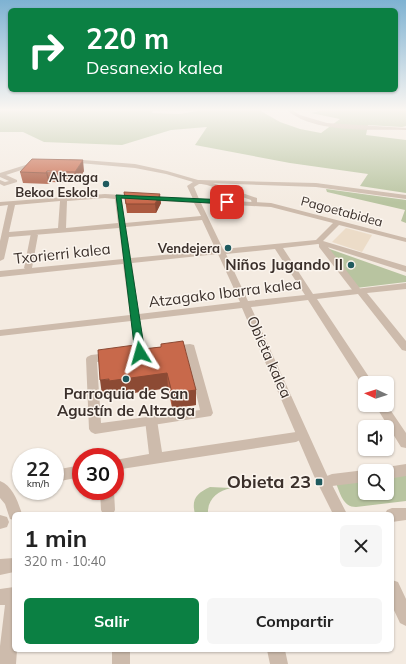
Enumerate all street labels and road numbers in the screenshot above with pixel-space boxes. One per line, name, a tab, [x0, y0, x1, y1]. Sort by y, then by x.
street label: Pagoetabidea	[299, 192, 385, 230]
street label: Txorierri kalea	[13, 239, 111, 268]
street label: Atzagako Ibarra kalea	[147, 274, 302, 311]
street label: Obieta kalea	[243, 313, 296, 401]

